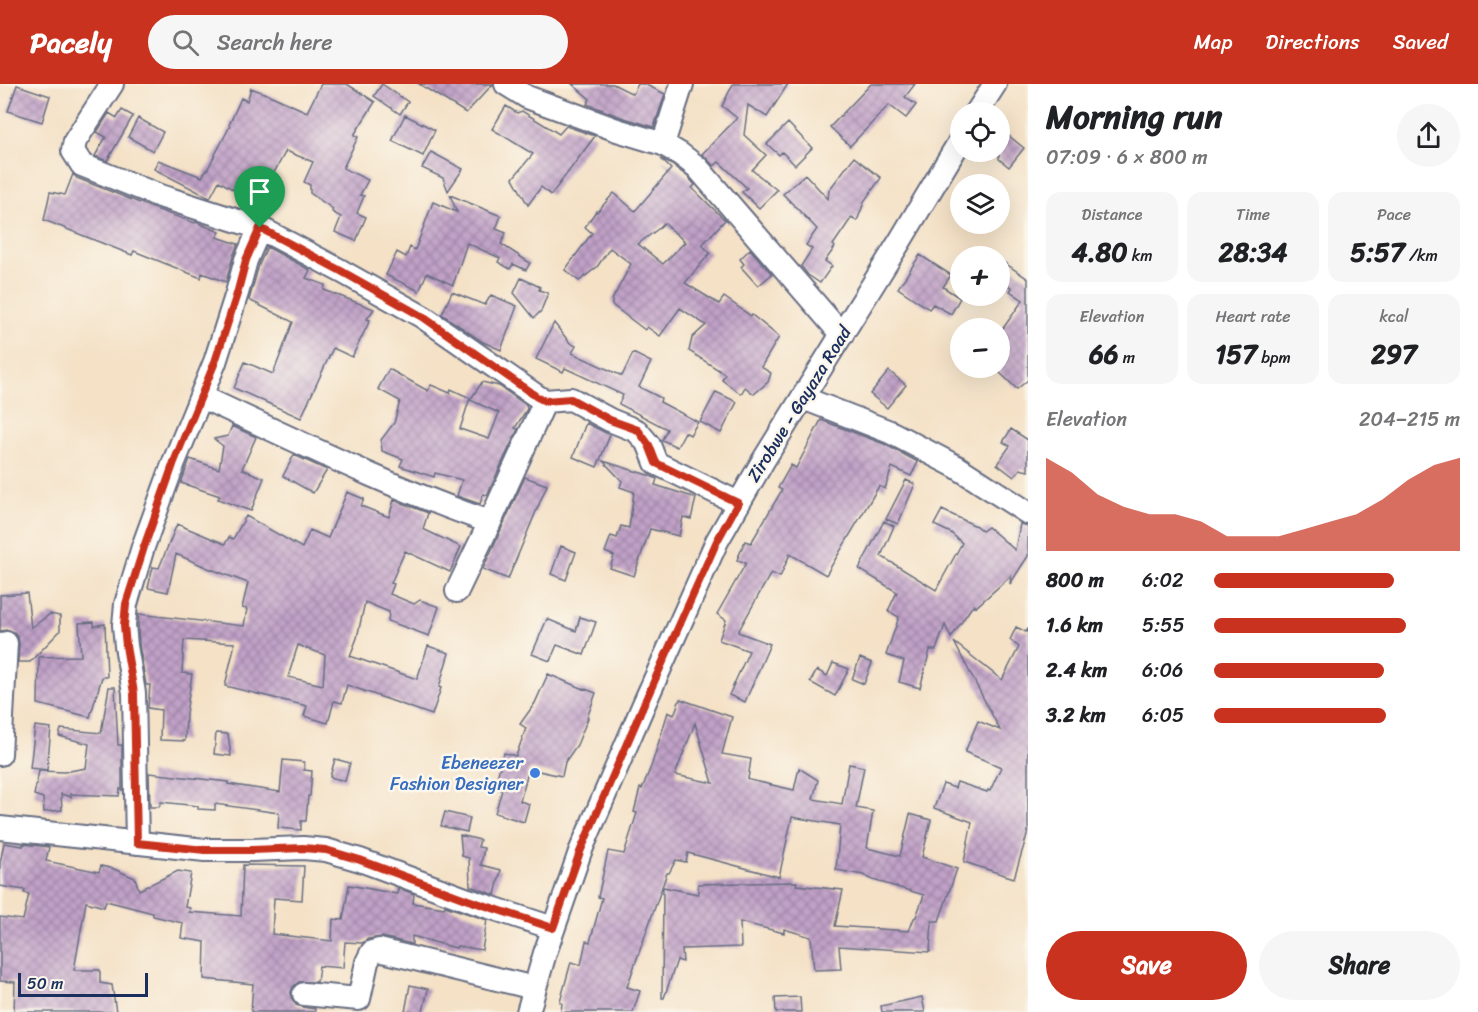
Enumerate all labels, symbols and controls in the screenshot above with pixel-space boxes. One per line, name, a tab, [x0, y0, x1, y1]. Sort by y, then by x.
search box	[148, 15, 568, 69]
text: Pacely	[30, 18, 112, 67]
text: Search here	[217, 23, 333, 62]
text: Map	[1194, 23, 1232, 61]
text: Directions	[1265, 23, 1360, 61]
text: Saved	[1393, 23, 1448, 61]
icon: search	[169, 26, 202, 59]
text: Morning run	[1046, 88, 1222, 146]
map controls	[950, 102, 1010, 378]
button: locate	[950, 102, 1010, 162]
button: share	[1397, 104, 1460, 167]
text: 07:09 · 6 × 800 m	[1046, 140, 1208, 175]
pin	[234, 166, 285, 228]
button: layers	[950, 174, 1010, 234]
icon: arrive	[243, 175, 276, 208]
text: Distance	[1082, 200, 1142, 229]
text: Time	[1236, 200, 1270, 229]
text: Pace	[1377, 200, 1411, 229]
text: 4.80	[1071, 229, 1128, 275]
text: 28:34	[1218, 229, 1288, 275]
text: 5:57	[1350, 229, 1405, 275]
text: km	[1128, 241, 1153, 270]
text: /km	[1405, 241, 1438, 270]
button: +	[950, 246, 1010, 306]
text: Elevation	[1080, 302, 1144, 331]
text: Heart rate	[1215, 302, 1291, 331]
text: kcal	[1379, 302, 1409, 331]
street label: Zirobwe - Gayaza Road	[738, 318, 861, 488]
button: −	[950, 318, 1010, 378]
text: 66	[1089, 331, 1119, 377]
text: 157	[1215, 331, 1257, 377]
text: 297	[1371, 331, 1417, 377]
text: m	[1119, 343, 1135, 372]
text: bpm	[1257, 343, 1291, 372]
text: Elevation	[1046, 402, 1127, 437]
text: 204–215 m	[1359, 402, 1460, 437]
text: 800 m	[1046, 563, 1104, 598]
text: 6:02	[1142, 563, 1184, 598]
text: 1.6 km	[1046, 608, 1103, 643]
text: 5:55	[1142, 608, 1185, 643]
text: 2.4 km	[1046, 653, 1107, 688]
text: 6:06	[1142, 653, 1183, 688]
text: 3.2 km	[1046, 698, 1106, 733]
text: 6:05	[1142, 698, 1184, 733]
place label: Ebeneezer Fashion Designer	[390, 747, 525, 800]
marker: Ebeneezer Fashion Designer	[528, 766, 542, 780]
button: Save	[1046, 931, 1247, 1000]
button: Share	[1259, 931, 1460, 1000]
text: 50 m	[27, 969, 63, 998]
scale bar	[18, 970, 148, 998]

